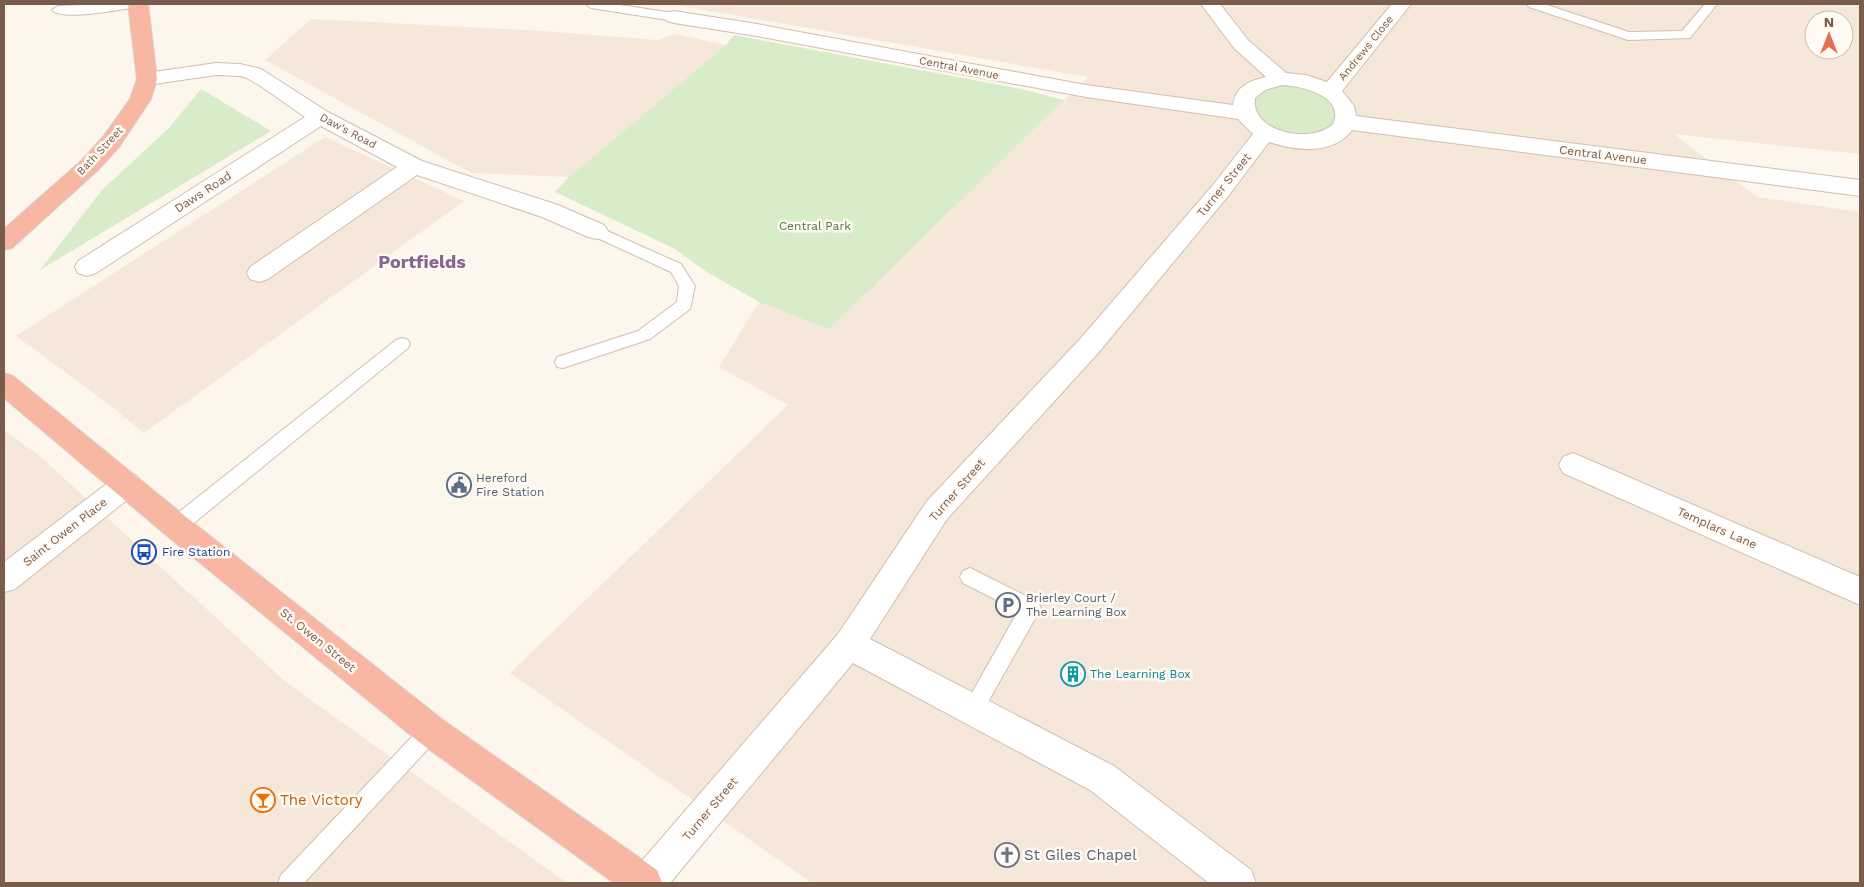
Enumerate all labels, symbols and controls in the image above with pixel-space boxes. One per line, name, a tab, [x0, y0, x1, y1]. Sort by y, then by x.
north arrow	[1804, 10, 1854, 60]
street label: Andrews Close	[1336, 13, 1396, 83]
text: N	[1824, 14, 1834, 30]
street label: Central Avenue	[918, 54, 1000, 82]
street label: Daw's Road	[318, 111, 378, 151]
street label: Bath Street	[74, 124, 126, 178]
street label: Central Avenue	[1558, 143, 1648, 167]
street label: Turner Street	[1194, 150, 1254, 220]
street label: Daws Road	[172, 168, 234, 216]
park label: Central Park	[779, 219, 851, 233]
district label: Portfields	[378, 251, 466, 272]
street label: Turner Street	[926, 456, 988, 524]
place label: Hereford Fire Station	[476, 471, 544, 499]
public building icon: Hereford Fire Station	[446, 472, 472, 498]
street label: Saint Owen Place	[20, 495, 110, 569]
street label: Templars Lane	[1675, 504, 1759, 552]
bus stop icon: Fire Station	[131, 539, 157, 565]
place label: Fire Station	[162, 545, 230, 559]
place label: Brierley Court / The Learning Box	[1026, 591, 1127, 619]
parking icon: Brierley Court / The Learning Box	[995, 592, 1021, 618]
street label: St. Owen Street	[277, 605, 359, 675]
building icon: The Learning Box	[1060, 661, 1086, 687]
place label: The Learning Box	[1090, 667, 1191, 681]
street label: Turner Street	[680, 775, 740, 843]
bar icon: The Victory	[250, 787, 276, 813]
place label: The Victory	[280, 791, 363, 809]
church icon: St Giles Chapel	[994, 842, 1020, 868]
place label: St Giles Chapel	[1024, 846, 1137, 864]

